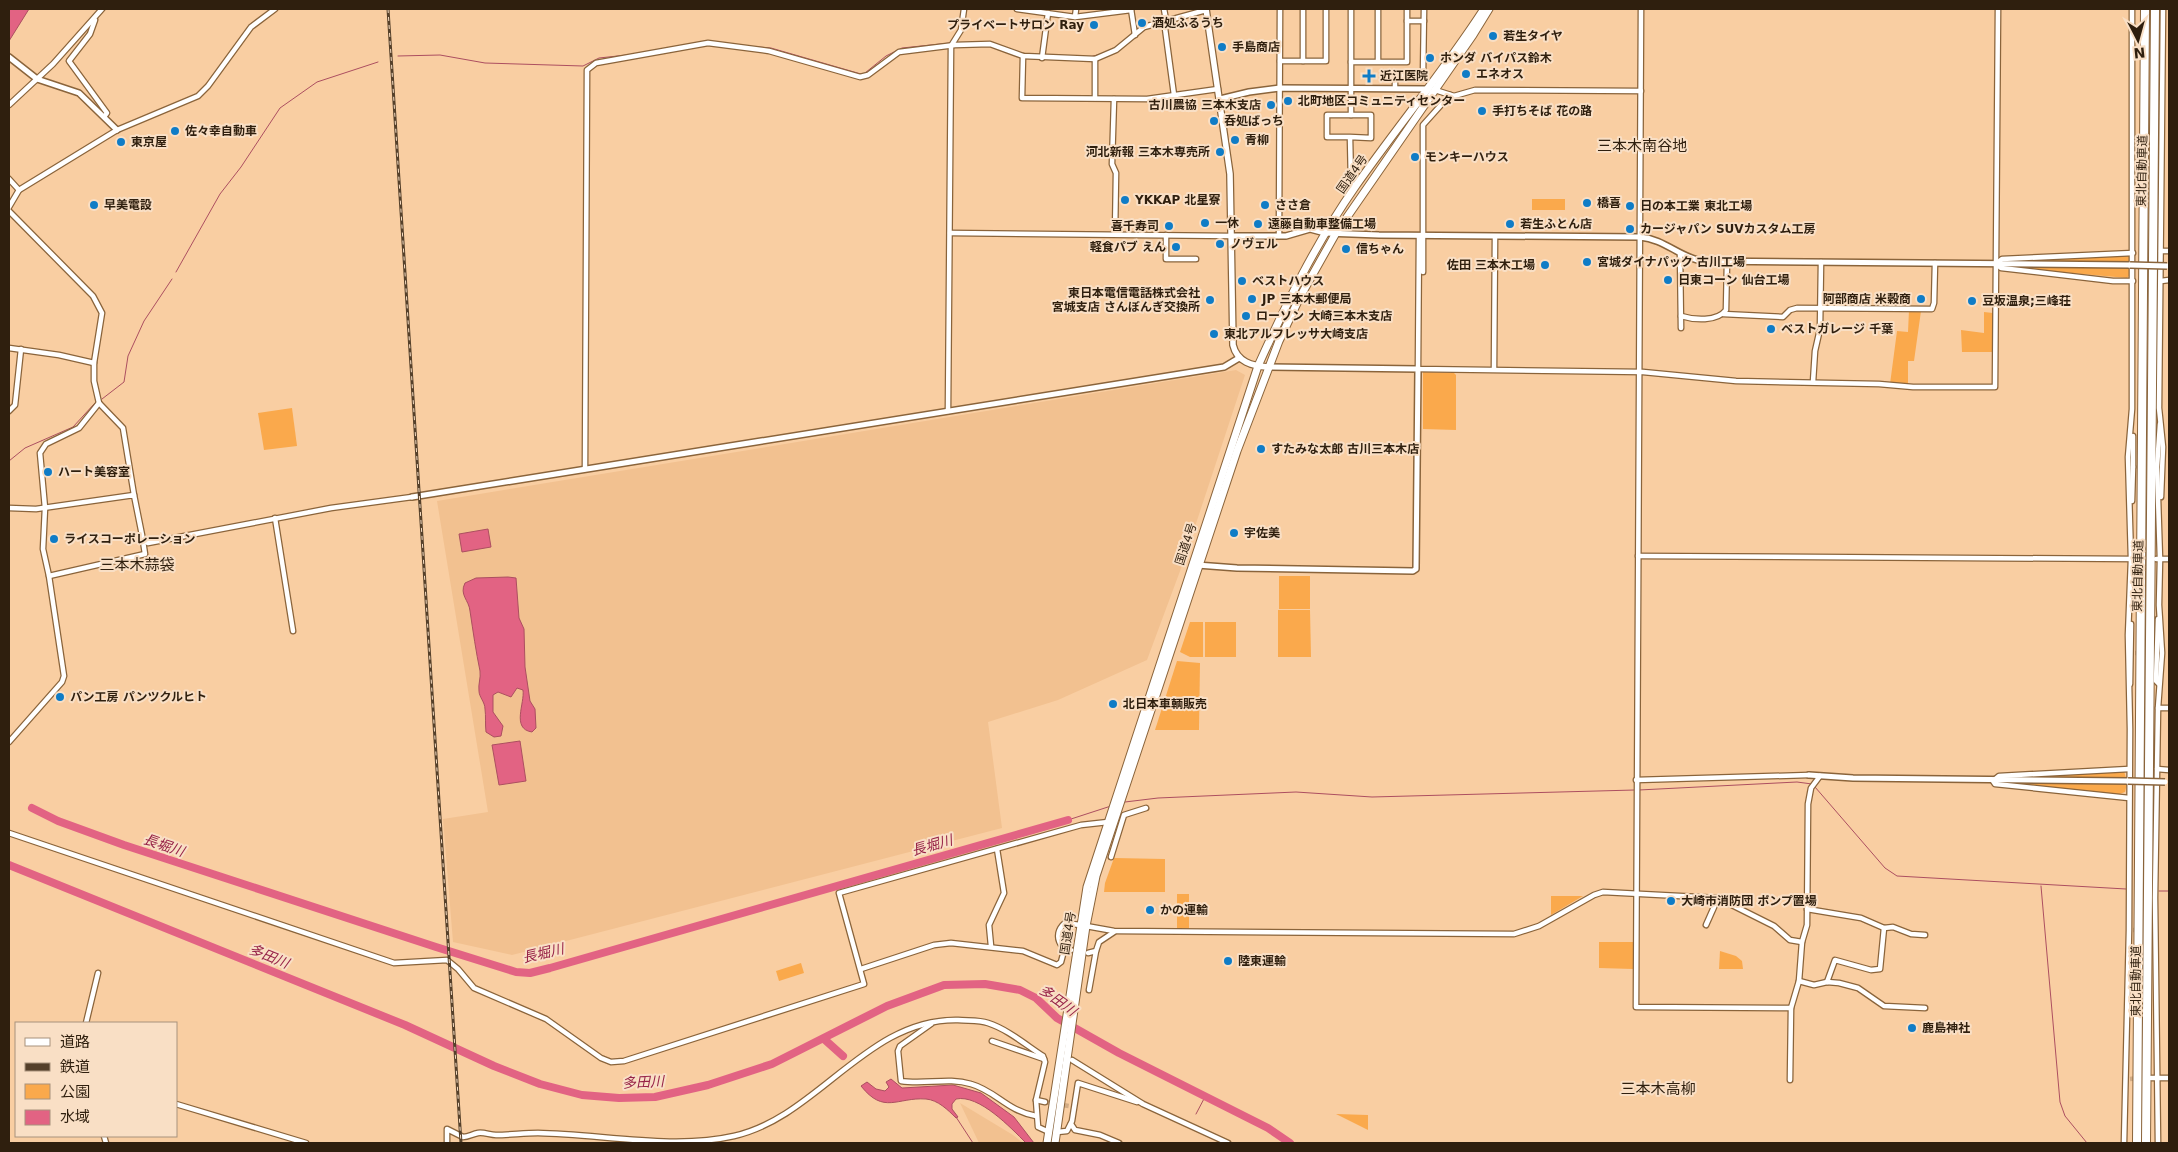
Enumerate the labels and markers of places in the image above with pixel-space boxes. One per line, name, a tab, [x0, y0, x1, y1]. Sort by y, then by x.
place label: 酒処ふるうち	[1152, 16, 1224, 30]
marker: 酒処ふるうち	[1136, 17, 1148, 29]
place label: プライベートサロン Ray	[947, 18, 1084, 32]
marker: プライベートサロン Ray	[1088, 19, 1100, 31]
place label: 若生タイヤ	[1503, 29, 1563, 43]
marker: 若生タイヤ	[1487, 30, 1499, 42]
place label: 手島商店	[1232, 40, 1280, 54]
marker: 手島商店	[1216, 41, 1228, 53]
place label: ホンダ バイパス鈴木	[1440, 51, 1552, 65]
marker: ホンダ バイパス鈴木	[1424, 52, 1436, 64]
place label: エネオス	[1476, 67, 1524, 81]
marker: エネオス	[1460, 68, 1472, 80]
marker: 近江医院	[1362, 69, 1376, 83]
place label: 近江医院	[1380, 69, 1428, 83]
place label: 北町地区コミュニティセンター	[1298, 94, 1465, 108]
marker: 北町地区コミュニティセンター	[1282, 95, 1294, 107]
place label: 古川農協 三本木支店	[1149, 98, 1261, 112]
marker: 古川農協 三本木支店	[1265, 99, 1277, 111]
place label: 手打ちそば 花の路	[1492, 104, 1592, 118]
marker: 手打ちそば 花の路	[1476, 105, 1488, 117]
place label: 呑処ばっち	[1224, 114, 1284, 128]
marker: 呑処ばっち	[1208, 115, 1220, 127]
place label: 佐々幸自動車	[185, 124, 257, 138]
marker: 佐々幸自動車	[169, 125, 181, 137]
place label: 青柳	[1245, 133, 1269, 147]
marker: 青柳	[1229, 134, 1241, 146]
place label: 東京屋	[131, 135, 167, 149]
marker: 東京屋	[115, 136, 127, 148]
place label: 河北新報 三本木専売所	[1086, 145, 1210, 159]
marker: 河北新報 三本木専売所	[1214, 146, 1226, 158]
place label: モンキーハウス	[1425, 150, 1509, 164]
marker: モンキーハウス	[1409, 151, 1421, 163]
place label: YKKAP 北星寮	[1134, 193, 1221, 207]
marker: YKKAP 北星寮	[1119, 194, 1131, 206]
place label: 橋喜	[1597, 196, 1621, 210]
marker: 橋喜	[1581, 197, 1593, 209]
place label: 早美電設	[104, 198, 152, 212]
place label: ささ倉	[1275, 198, 1311, 212]
marker: 早美電設	[88, 199, 100, 211]
marker: ささ倉	[1259, 199, 1271, 211]
place label: 日の本工業 東北工場	[1640, 199, 1752, 213]
marker: 日の本工業 東北工場	[1624, 200, 1636, 212]
place label: 一休	[1215, 216, 1239, 230]
marker: 一休	[1199, 217, 1211, 229]
place label: 遠藤自動車整備工場	[1268, 217, 1376, 231]
place label: 若生ふとん店	[1520, 217, 1592, 231]
marker: 遠藤自動車整備工場	[1252, 218, 1264, 230]
marker: 若生ふとん店	[1504, 218, 1516, 230]
place label: 喜千寿司	[1111, 219, 1159, 233]
marker: 喜千寿司	[1163, 220, 1175, 232]
place label: カージャパン SUVカスタム工房	[1640, 222, 1816, 236]
marker: カージャパン SUVカスタム工房	[1624, 223, 1636, 235]
place label: ノヴェル	[1230, 237, 1278, 251]
marker: ノヴェル	[1214, 238, 1226, 250]
place label: 軽食パブ えん	[1090, 240, 1166, 254]
marker: 軽食パブ えん	[1170, 241, 1182, 253]
place label: 信ちゃん	[1356, 242, 1404, 256]
marker: 信ちゃん	[1340, 243, 1352, 255]
place label: 宮城ダイナパック 古川工場	[1597, 255, 1745, 269]
marker: 宮城ダイナパック 古川工場	[1581, 256, 1593, 268]
place label: 佐田 三本木工場	[1447, 258, 1535, 272]
marker: 佐田 三本木工場	[1539, 259, 1551, 271]
place label: 日東コーン 仙台工場	[1678, 273, 1790, 287]
place label: ベストハウス	[1252, 274, 1324, 288]
marker: 日東コーン 仙台工場	[1662, 274, 1674, 286]
marker: ベストハウス	[1236, 275, 1248, 287]
place label: 東日本電信電話株式会社 宮城支店 さんぼんぎ交換所	[1052, 286, 1200, 314]
place label: JP 三本木郵便局	[1261, 292, 1351, 306]
place label: 阿部商店 米穀商	[1823, 292, 1911, 306]
marker: JP 三本木郵便局	[1246, 293, 1258, 305]
marker: 阿部商店 米穀商	[1915, 293, 1927, 305]
marker: 東日本電信電話株式会社 宮城支店 さんぼんぎ交換所	[1204, 294, 1216, 306]
place label: 豆坂温泉;三峰荘	[1982, 294, 2071, 308]
marker: 豆坂温泉;三峰荘	[1966, 295, 1978, 307]
place label: ローソン 大崎三本木支店	[1256, 309, 1392, 323]
marker: ローソン 大崎三本木支店	[1240, 310, 1252, 322]
place label: ベストガレージ 千葉	[1781, 322, 1893, 336]
marker: ベストガレージ 千葉	[1765, 323, 1777, 335]
place label: 東北アルフレッサ大崎支店	[1224, 327, 1368, 341]
marker: 東北アルフレッサ大崎支店	[1208, 328, 1220, 340]
place label: すたみな太郎 古川三本木店	[1271, 442, 1419, 456]
marker: すたみな太郎 古川三本木店	[1255, 443, 1267, 455]
place label: ハート美容室	[58, 465, 130, 479]
marker: ハート美容室	[42, 466, 54, 478]
place label: 宇佐美	[1244, 526, 1280, 540]
marker: 宇佐美	[1228, 527, 1240, 539]
place label: ライスコーポレーション	[64, 532, 195, 546]
marker: ライスコーポレーション	[48, 533, 60, 545]
place label: パン工房 パンツクルヒト	[70, 690, 207, 704]
marker: パン工房 パンツクルヒト	[54, 691, 66, 703]
place label: 北日本車輌販売	[1123, 697, 1207, 711]
marker: 北日本車輌販売	[1107, 698, 1119, 710]
place label: 大崎市消防団 ポンプ置場	[1681, 894, 1817, 908]
marker: 大崎市消防団 ポンプ置場	[1665, 895, 1677, 907]
place label: かの運輸	[1160, 903, 1208, 917]
marker: かの運輸	[1144, 904, 1156, 916]
place label: 陸東運輸	[1238, 954, 1286, 968]
marker: 陸東運輸	[1222, 955, 1234, 967]
place label: 鹿島神社	[1922, 1021, 1970, 1035]
marker: 鹿島神社	[1906, 1022, 1918, 1034]

